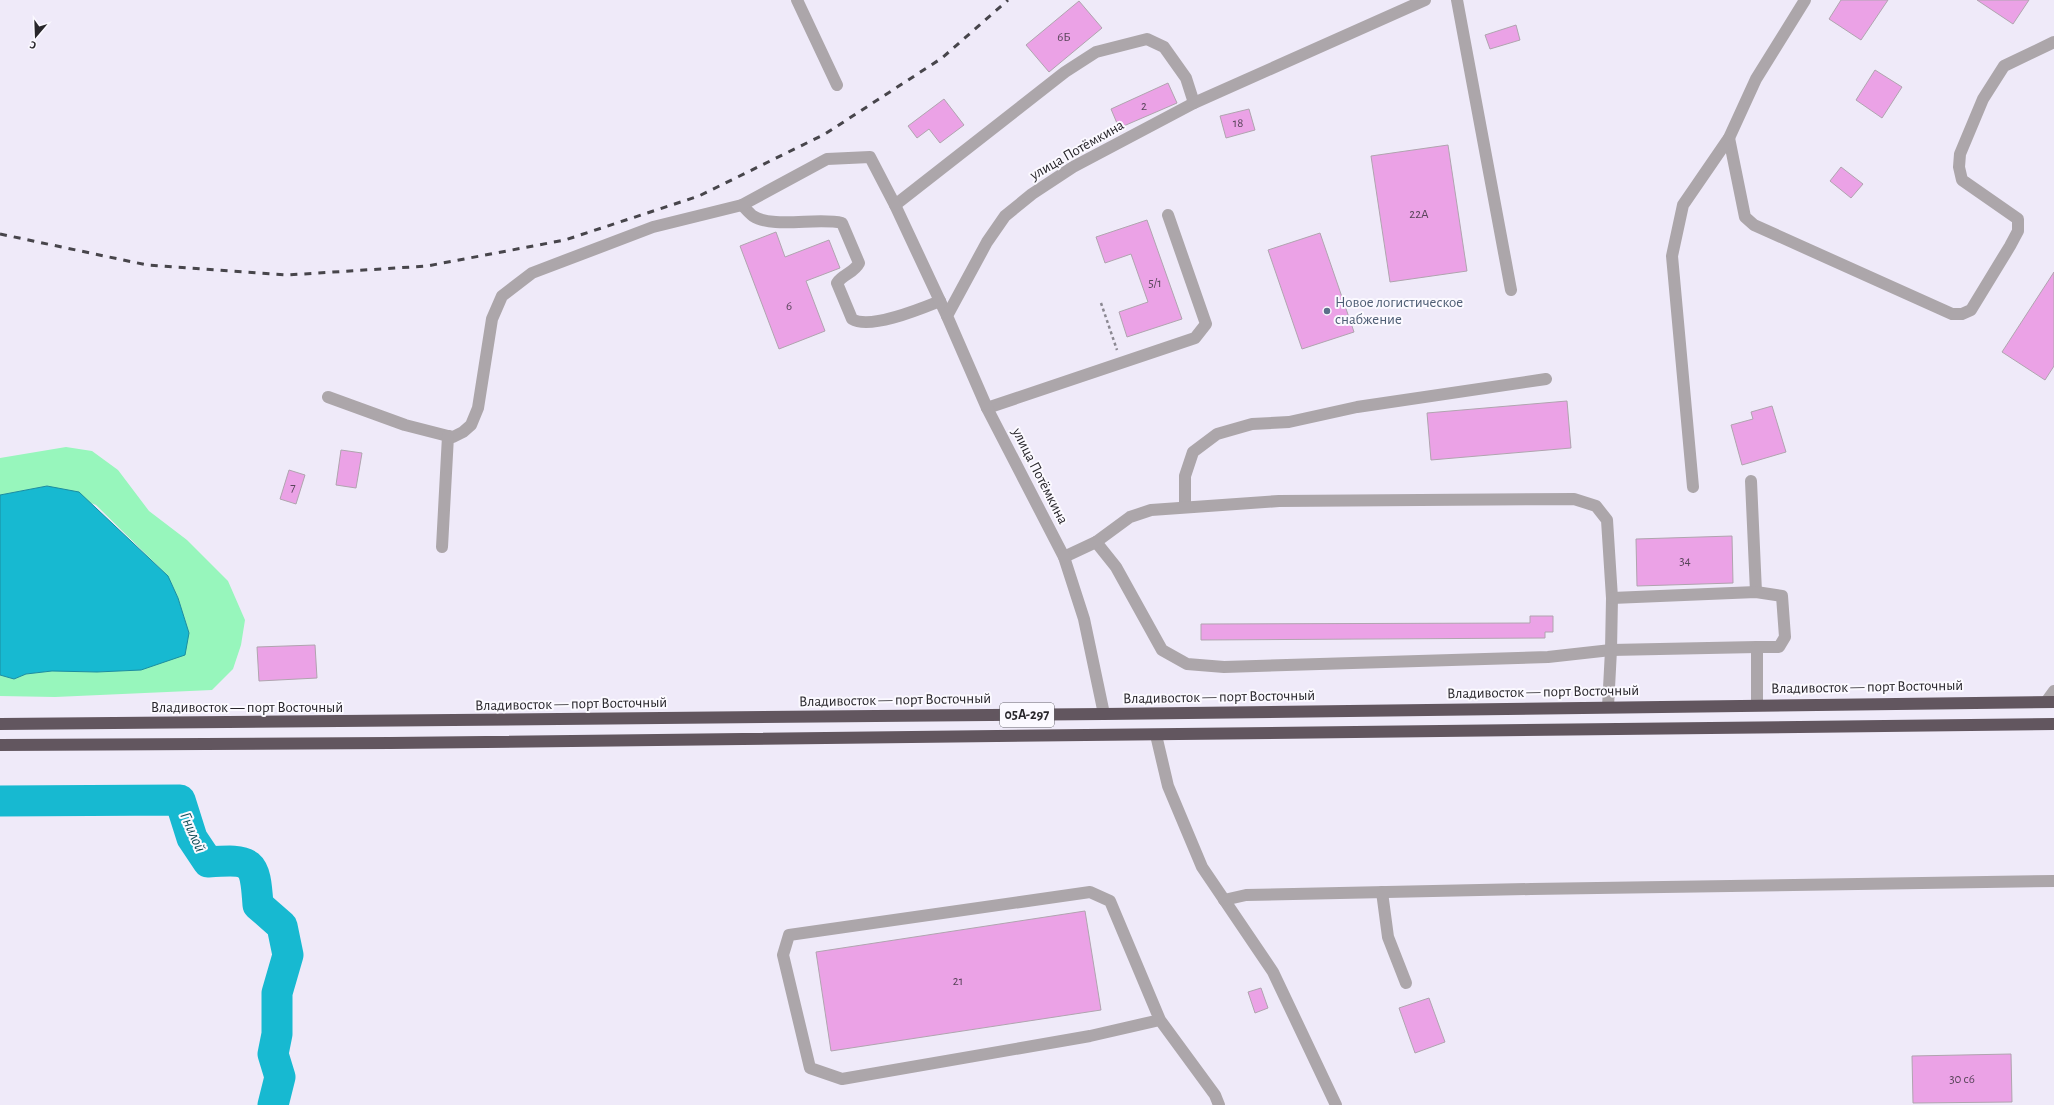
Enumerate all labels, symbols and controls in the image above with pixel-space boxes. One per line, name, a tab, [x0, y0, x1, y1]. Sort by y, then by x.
north arrow	[16, 16, 56, 56]
house number: 6Б	[1057, 31, 1071, 44]
text: С	[28, 39, 38, 51]
house number: 2	[1141, 100, 1147, 113]
street label: улица Потёмкина	[1027, 117, 1127, 183]
house number: 18	[1233, 117, 1243, 130]
house number: 22А	[1409, 208, 1429, 221]
house number: 5/1	[1148, 277, 1162, 290]
place label: Новое логистическое снабжение	[1335, 295, 1463, 327]
house number: 6	[786, 300, 792, 313]
marker: Новое логистическое снабжение	[1322, 306, 1332, 316]
street label: улица Потёмкина	[1009, 425, 1071, 527]
house number: 7	[290, 481, 296, 494]
house number: 34	[1679, 555, 1691, 568]
street label: Владивосток — порт Восточный	[1771, 678, 1963, 696]
street label: Владивосток — порт Восточный	[1447, 683, 1639, 701]
street label: Владивосток — порт Восточный	[1123, 688, 1315, 706]
street label: Владивосток — порт Восточный	[799, 691, 991, 709]
street label: Владивосток — порт Восточный	[475, 695, 667, 713]
street label: Владивосток — порт Восточный	[151, 700, 343, 715]
road number: 05А-297	[1000, 703, 1054, 727]
water label: Гнилой	[177, 810, 209, 854]
house number: 21	[953, 975, 963, 988]
house number: 30 с6	[1949, 1073, 1975, 1086]

